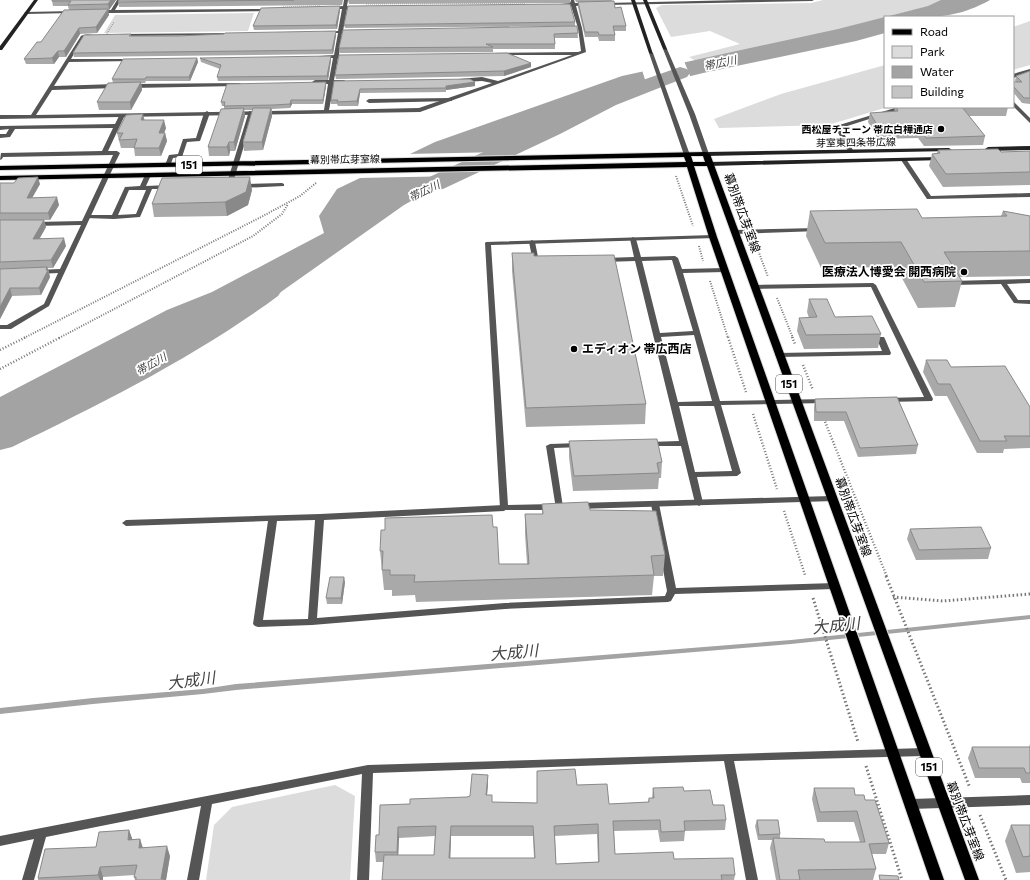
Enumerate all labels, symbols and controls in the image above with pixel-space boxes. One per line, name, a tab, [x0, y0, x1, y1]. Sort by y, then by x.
legend	[884, 16, 1014, 108]
text: Road	[920, 24, 948, 38]
text: Park	[920, 44, 946, 58]
water label: 帯広川	[702, 53, 738, 72]
text: Water	[920, 64, 954, 78]
text: Building	[920, 84, 964, 98]
place label: 西松屋チェーン 帯広白樺通店	[802, 123, 933, 135]
marker: 西松屋チェーン 帯広白樺通店	[936, 124, 946, 134]
street label: 芽室東四条帯広線	[816, 135, 896, 149]
street label: 幕別帯広芽室線	[310, 152, 380, 166]
road number: 151	[176, 156, 202, 174]
street label: 幕別帯広芽室線	[722, 171, 764, 255]
water label: 帯広川	[406, 177, 442, 204]
place label: 医療法人博愛会 開西病院	[822, 264, 956, 278]
marker: 医療法人博愛会 開西病院	[959, 267, 969, 277]
place label: エディオン 帯広西店	[582, 341, 691, 355]
marker: エディオン 帯広西店	[569, 344, 579, 354]
water label: 帯広川	[133, 349, 169, 377]
road number: 151	[776, 375, 802, 393]
street label: 幕別帯広芽室線	[833, 475, 875, 559]
water label: 大成川	[811, 612, 863, 636]
water label: 大成川	[489, 640, 541, 663]
water label: 大成川	[166, 667, 218, 692]
road number: 151	[916, 758, 942, 776]
street label: 幕別帯広芽室線	[944, 779, 988, 862]

